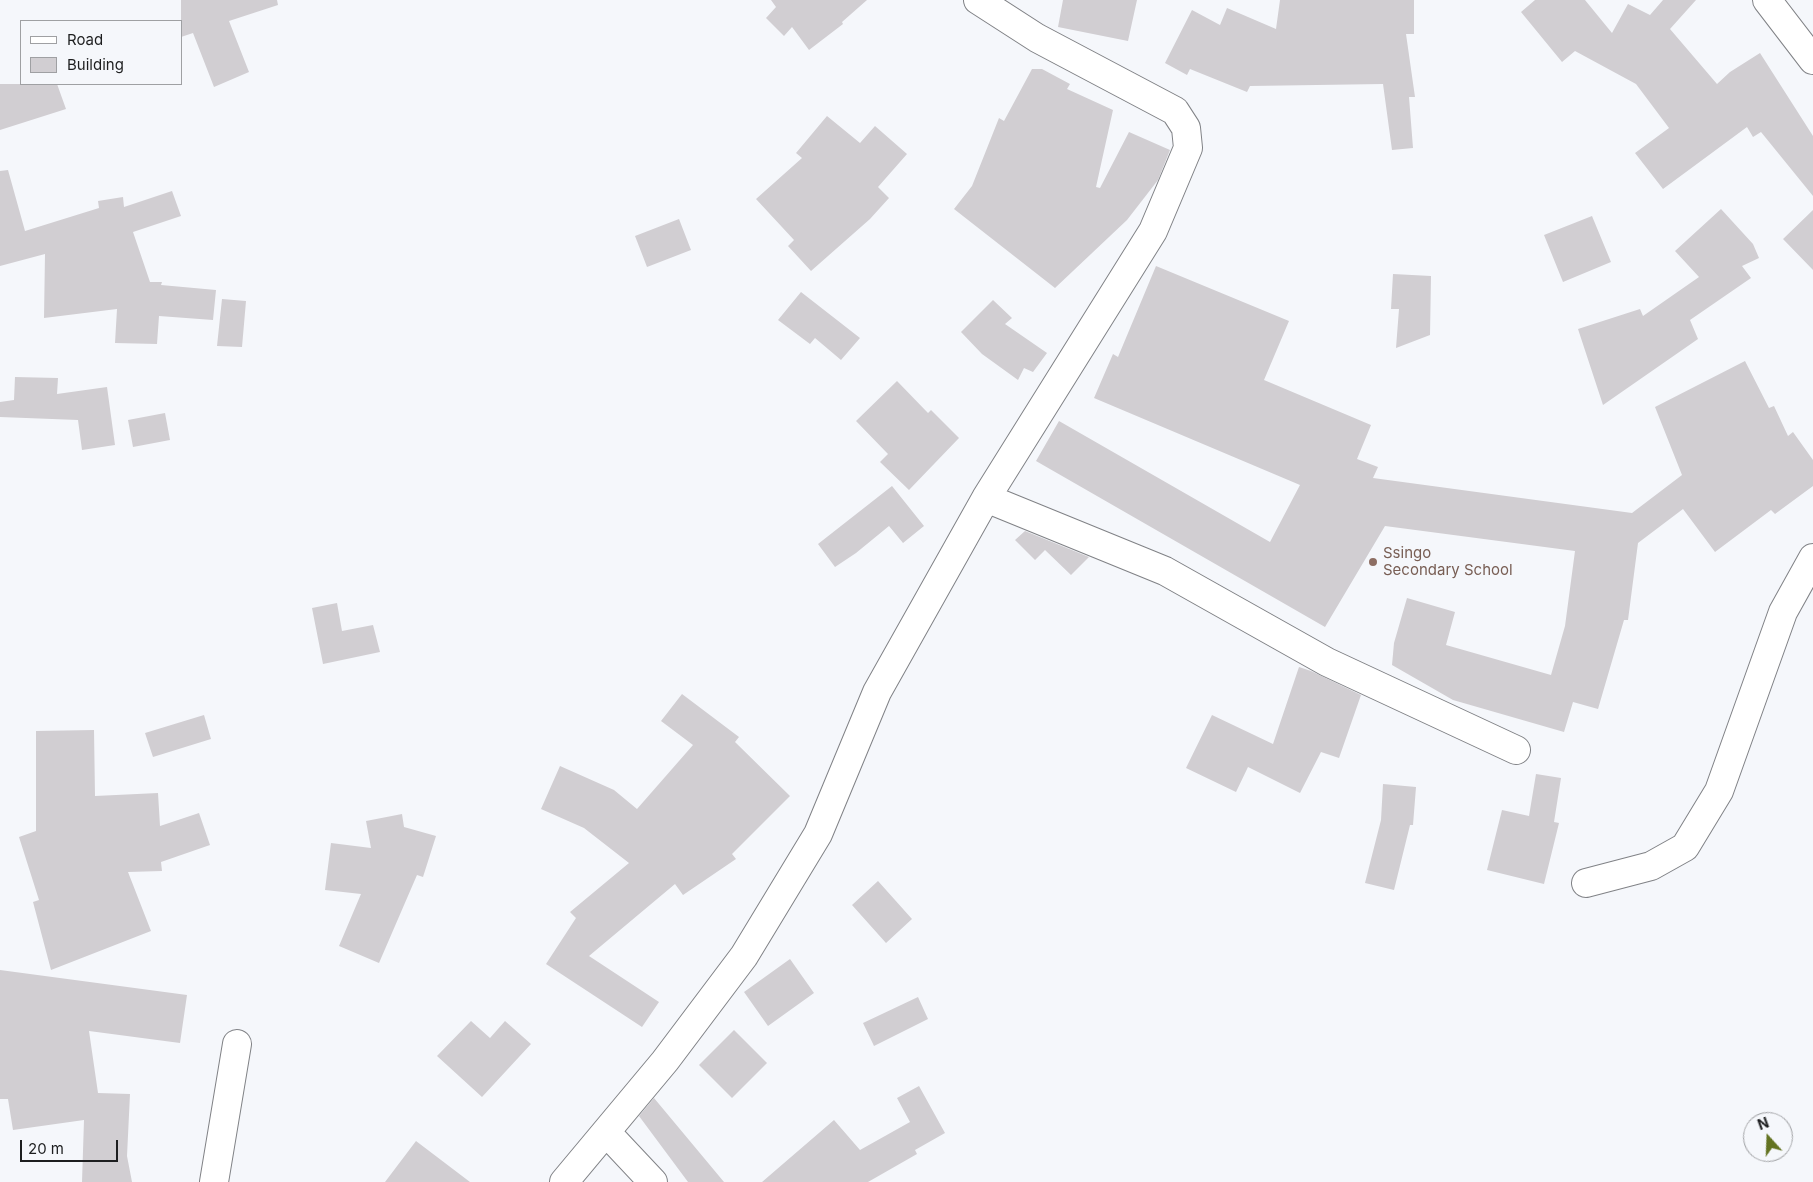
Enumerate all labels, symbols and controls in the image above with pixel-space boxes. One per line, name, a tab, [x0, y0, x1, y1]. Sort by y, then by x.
legend	[20, 20, 182, 85]
text: Road	[67, 30, 103, 49]
text: Building	[67, 55, 124, 74]
place label: Ssingo Secondary School	[1383, 544, 1513, 579]
marker: Ssingo Secondary School	[1367, 556, 1379, 568]
north arrow	[1743, 1112, 1793, 1162]
text: N	[1755, 1114, 1771, 1133]
scale bar	[22, 1130, 120, 1162]
text: 20 m	[28, 1139, 64, 1158]

